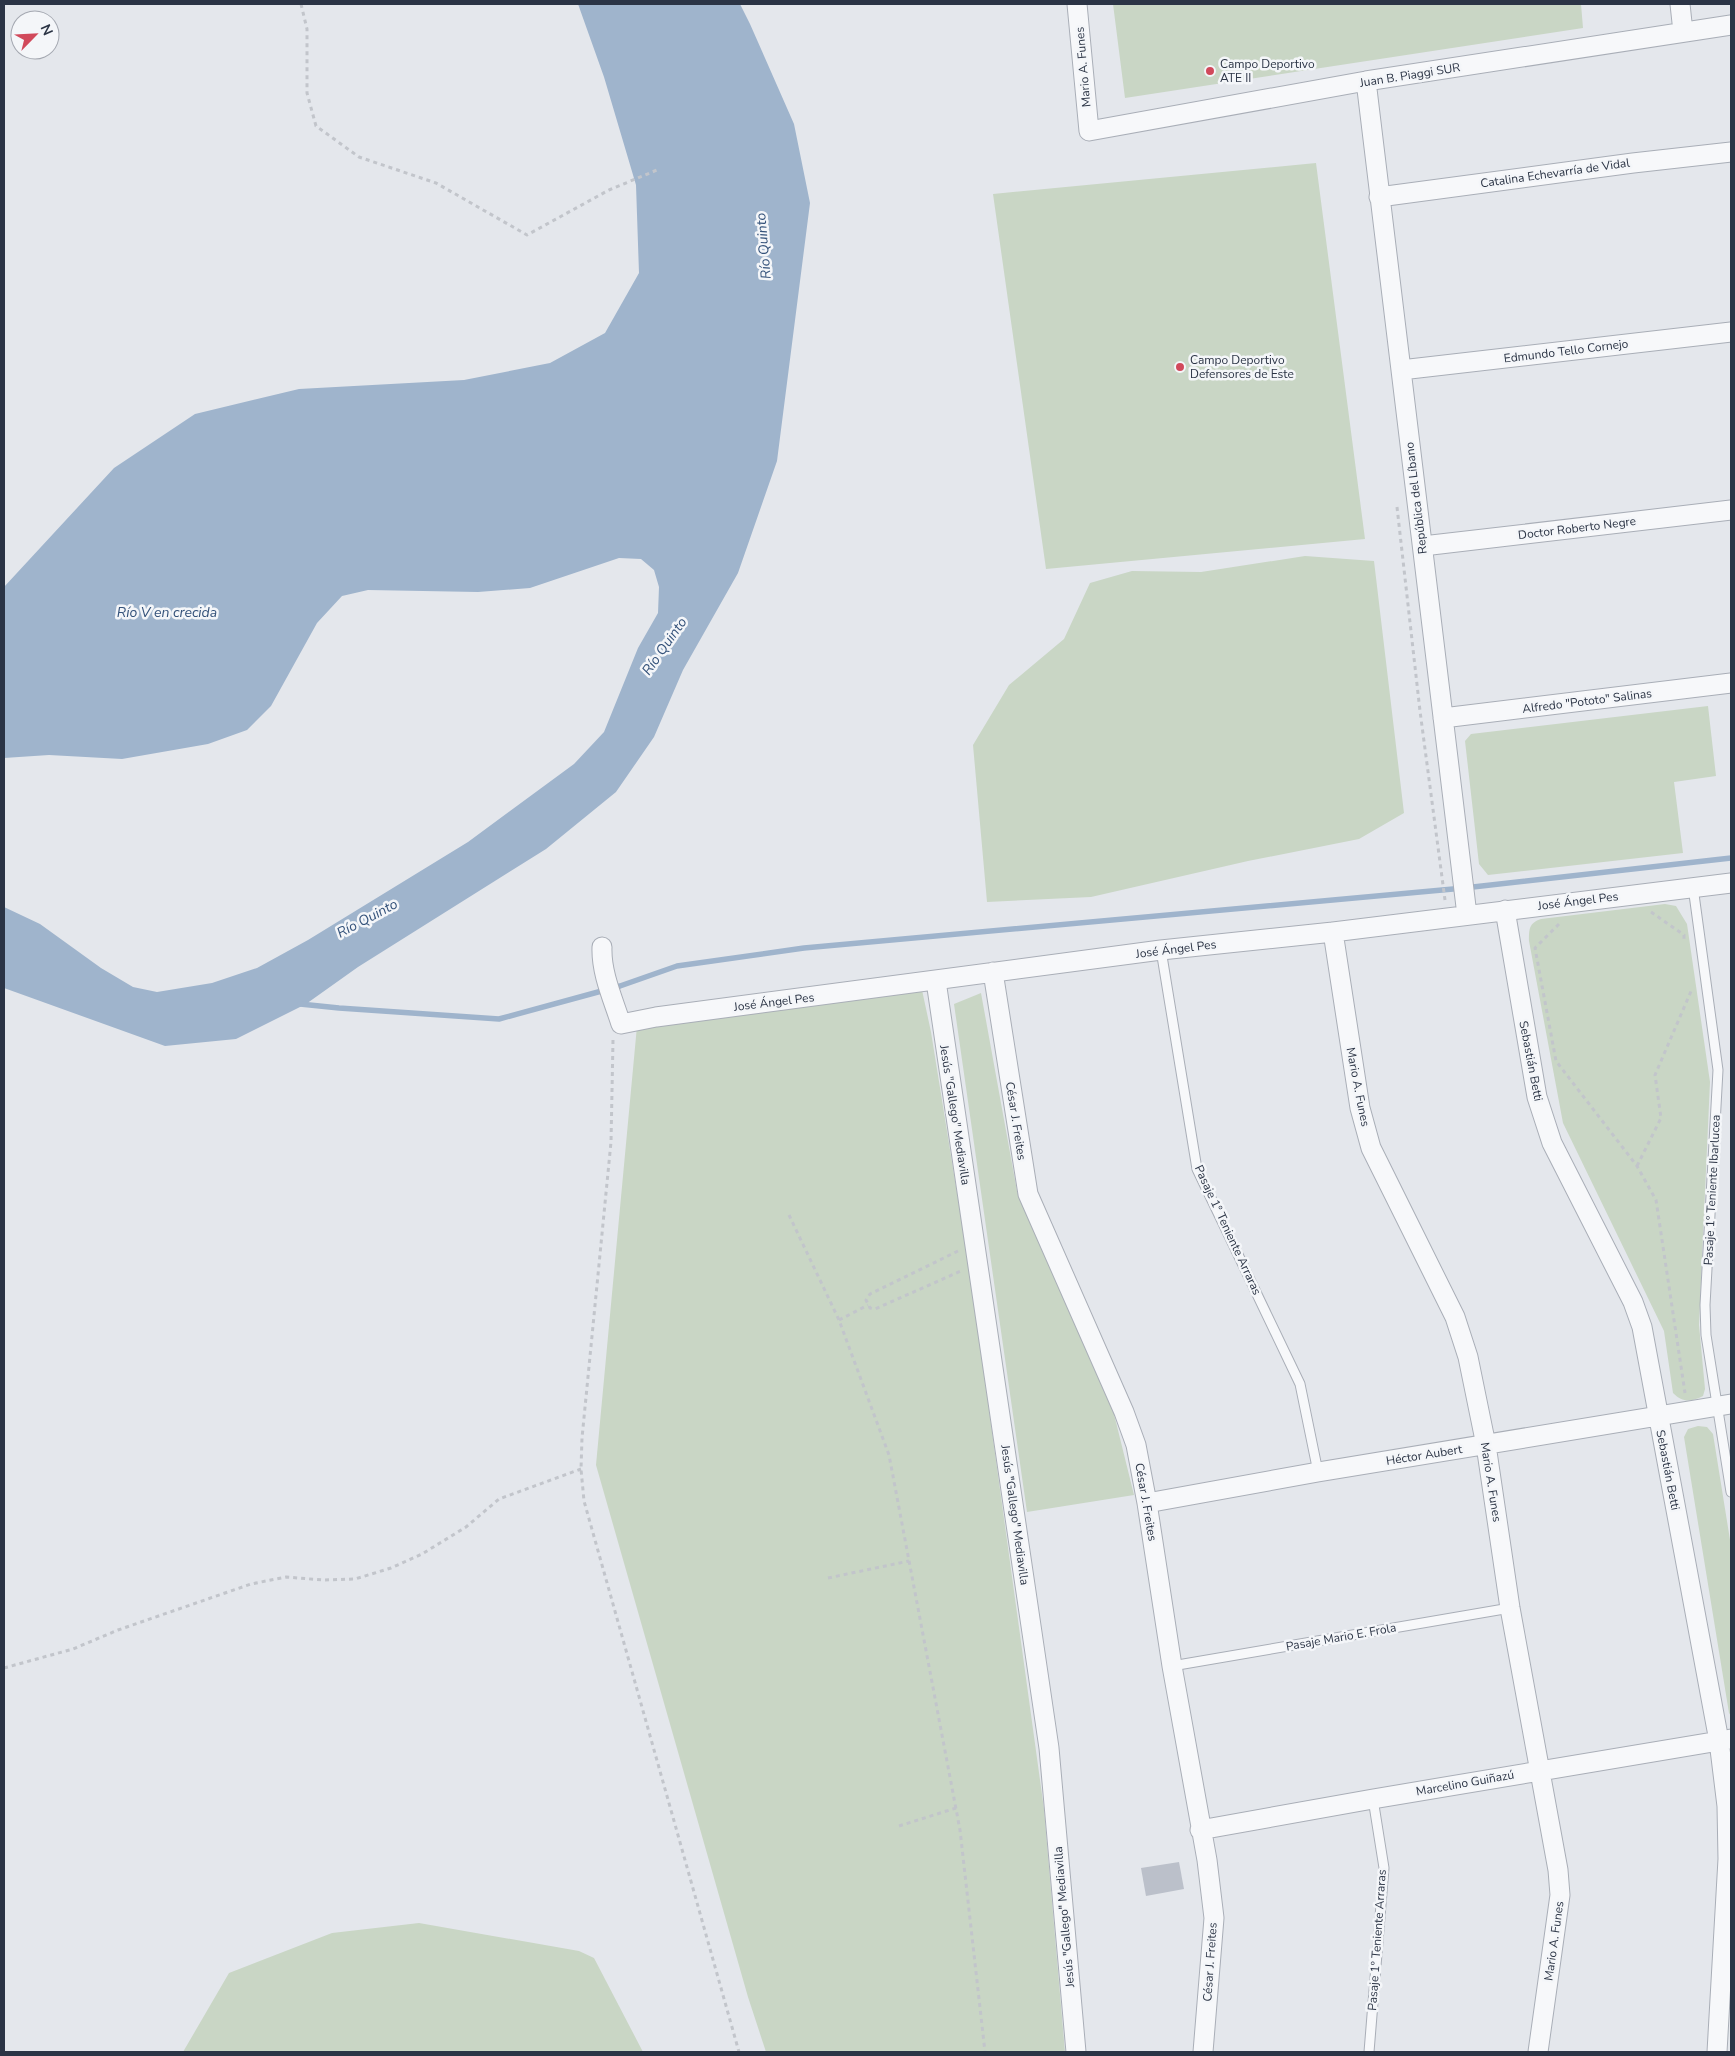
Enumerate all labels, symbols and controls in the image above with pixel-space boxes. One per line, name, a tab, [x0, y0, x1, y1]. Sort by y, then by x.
north arrow	[10, 10, 60, 60]
text: N	[36, 21, 57, 39]
street label: Mario A. Funes	[1072, 26, 1094, 108]
place label: Campo Deportivo ATE II	[1220, 56, 1315, 86]
street label: Juan B. Piaggi SUR	[1358, 59, 1461, 91]
marker: Campo Deportivo ATE II	[1204, 65, 1216, 77]
street label: Catalina Echevarría de Vidal	[1479, 155, 1631, 191]
water label: Río Quinto	[751, 212, 776, 280]
street label: Edmundo Tello Cornejo	[1503, 335, 1629, 367]
place label: Campo Deportivo Defensores de Este	[1190, 352, 1294, 382]
marker: Campo Deportivo Defensores de Este	[1174, 361, 1186, 373]
street label: República del Líbano	[1401, 441, 1431, 555]
street label: Doctor Roberto Negre	[1517, 513, 1637, 543]
water label: Río V en crecida	[117, 603, 217, 622]
water label: Río Quinto	[638, 613, 691, 679]
street label: Alfredo "Pototo" Salinas	[1521, 685, 1653, 717]
street label: José Ángel Pes	[1536, 888, 1619, 914]
water label: Río Quinto	[333, 894, 401, 942]
street label: José Ángel Pes	[1134, 936, 1217, 962]
street label: José Ángel Pes	[732, 989, 815, 1015]
street label: Sebastián Betti	[1515, 1019, 1547, 1103]
street label: Jesús "Gallego" Mediavilla	[936, 1043, 974, 1186]
street label: Mario A. Funes	[1342, 1046, 1374, 1128]
street label: César J. Freites	[1002, 1081, 1030, 1162]
street label: Pasaje 1º Teniente Ibarlucea	[1700, 1114, 1724, 1266]
street label: Pasaje 1º Teniente Arraras	[1191, 1162, 1265, 1298]
street label: Sebastián Betti	[1652, 1428, 1684, 1512]
street label: Héctor Aubert	[1385, 1441, 1464, 1469]
street label: Mario A. Funes	[1477, 1441, 1505, 1523]
street label: Jesús "Gallego" Mediavilla	[997, 1443, 1033, 1586]
street label: César J. Freites	[1131, 1462, 1161, 1543]
street label: Pasaje Mario E. Frola	[1285, 1619, 1397, 1655]
street label: Marcelino Guiñazú	[1415, 1767, 1515, 1799]
street label: Jesús "Gallego" Mediavilla	[1050, 1846, 1078, 1989]
street label: Pasaje 1º Teniente Arraras	[1364, 1869, 1390, 2011]
street label: Mario A. Funes	[1540, 1900, 1568, 1982]
street label: César J. Freites	[1199, 1922, 1221, 2002]

